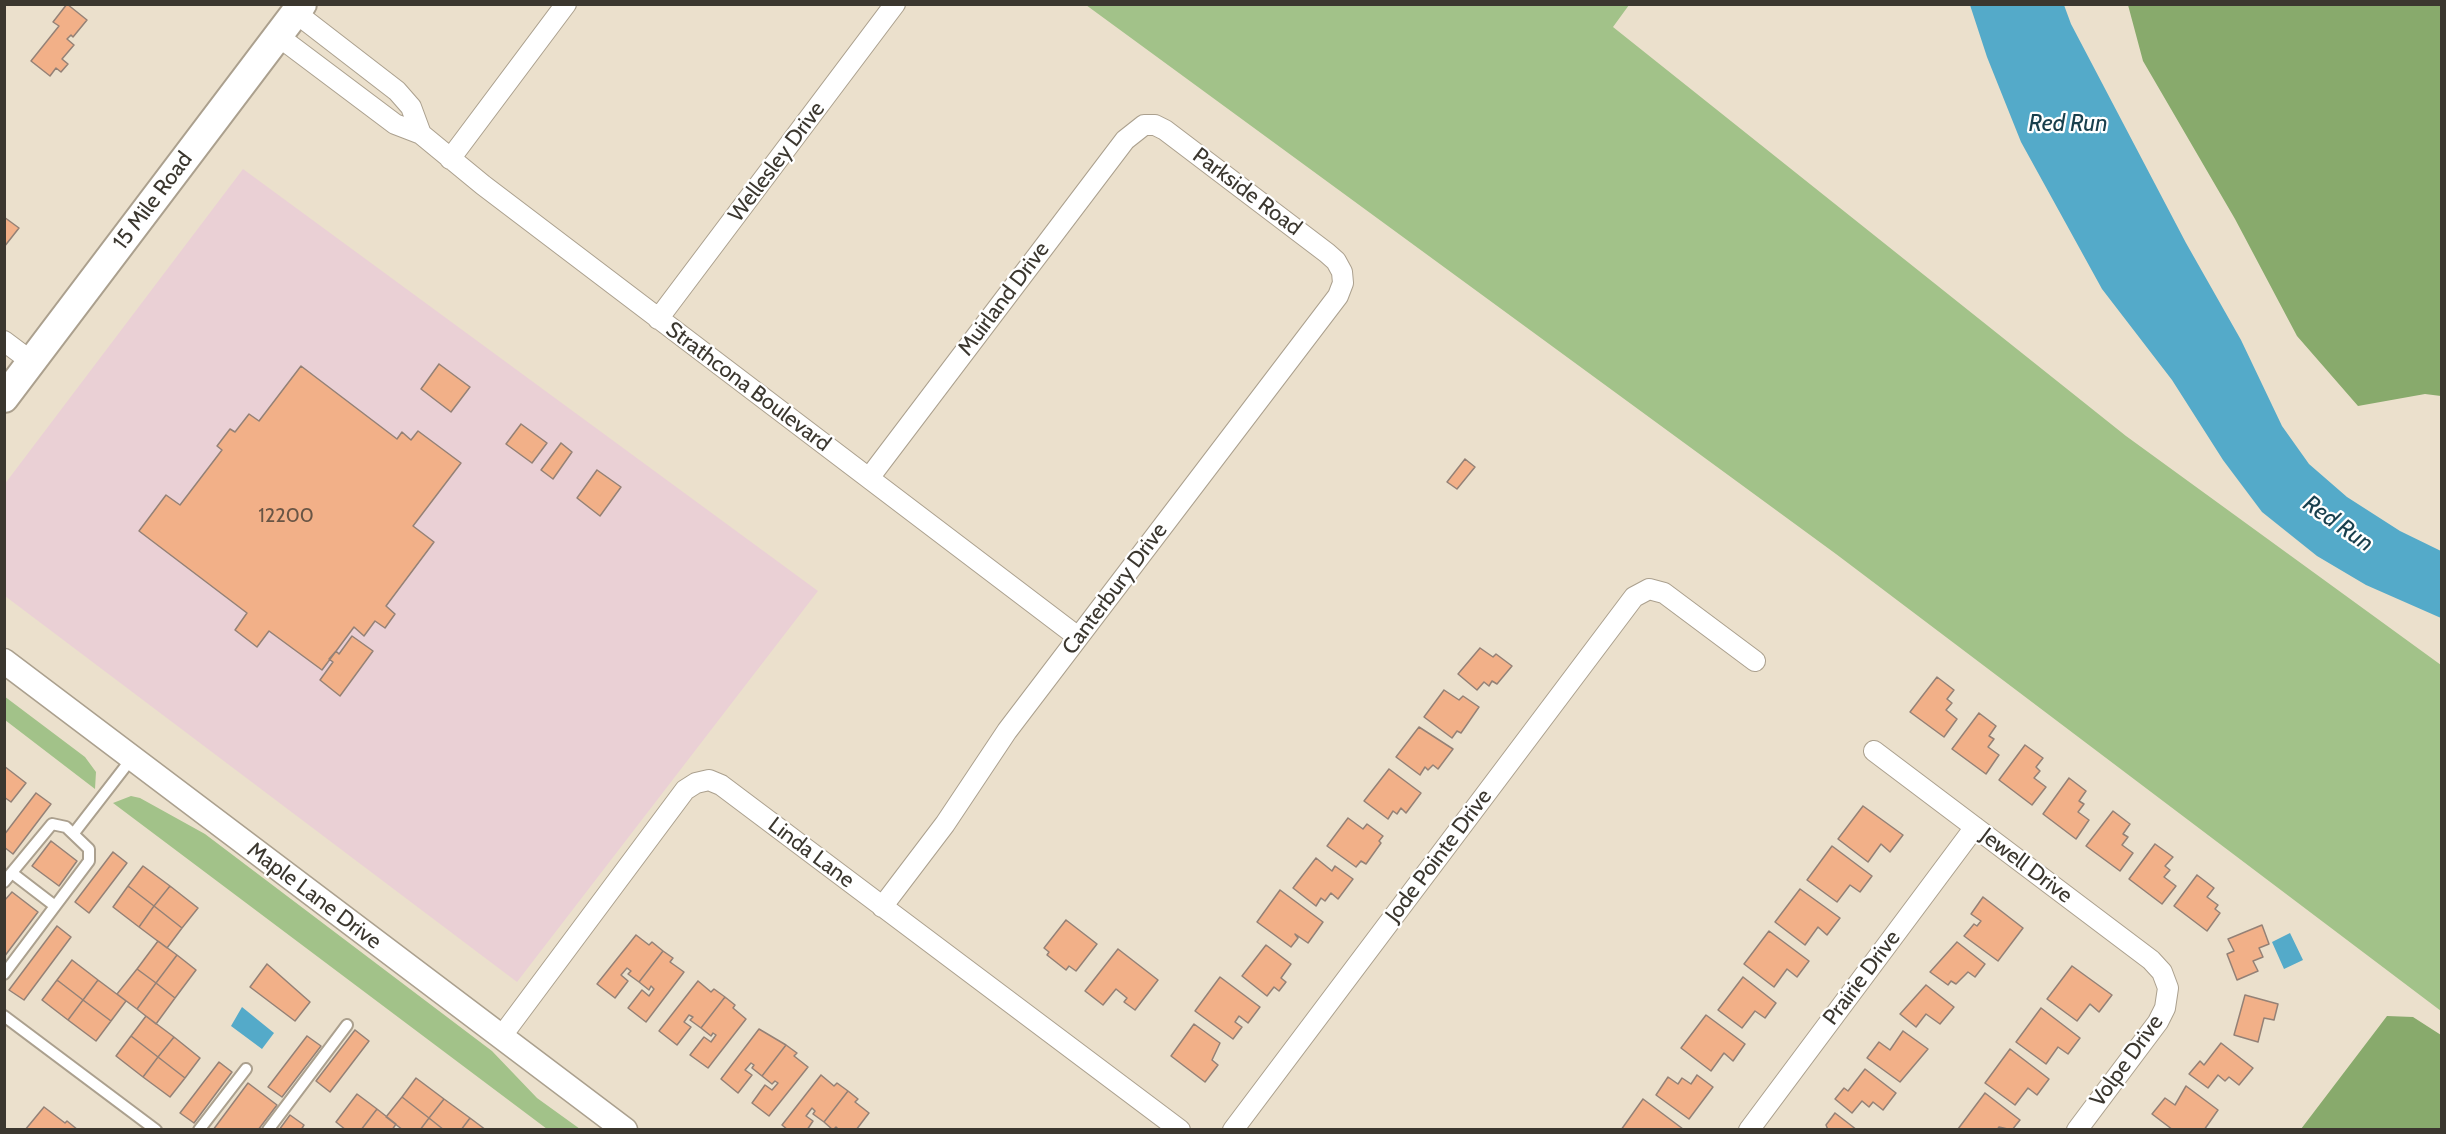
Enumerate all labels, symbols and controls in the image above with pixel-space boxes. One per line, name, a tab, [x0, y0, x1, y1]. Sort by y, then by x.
street label: Wellesley Drive	[723, 97, 831, 227]
water label: Red Run	[2028, 110, 2108, 138]
street label: Parkside Road	[1187, 142, 1307, 242]
street label: 15 Mile Road	[108, 147, 198, 255]
street label: Muirland Drive	[953, 237, 1055, 361]
street label: Strathcona Boulevard	[660, 316, 836, 458]
water label: Red Run	[2297, 490, 2379, 558]
house number: 12200	[258, 504, 314, 528]
street label: Canterbury Drive	[1057, 518, 1173, 660]
street label: Jode Pointe Drive	[1380, 784, 1498, 928]
street label: Linda Lane	[763, 812, 859, 894]
street label: Jewell Drive	[1975, 823, 2077, 909]
street label: Maple Lane Drive	[242, 837, 386, 955]
street label: Prairie Drive	[1818, 925, 1906, 1031]
street label: Volpe Drive	[2085, 1010, 2169, 1112]

